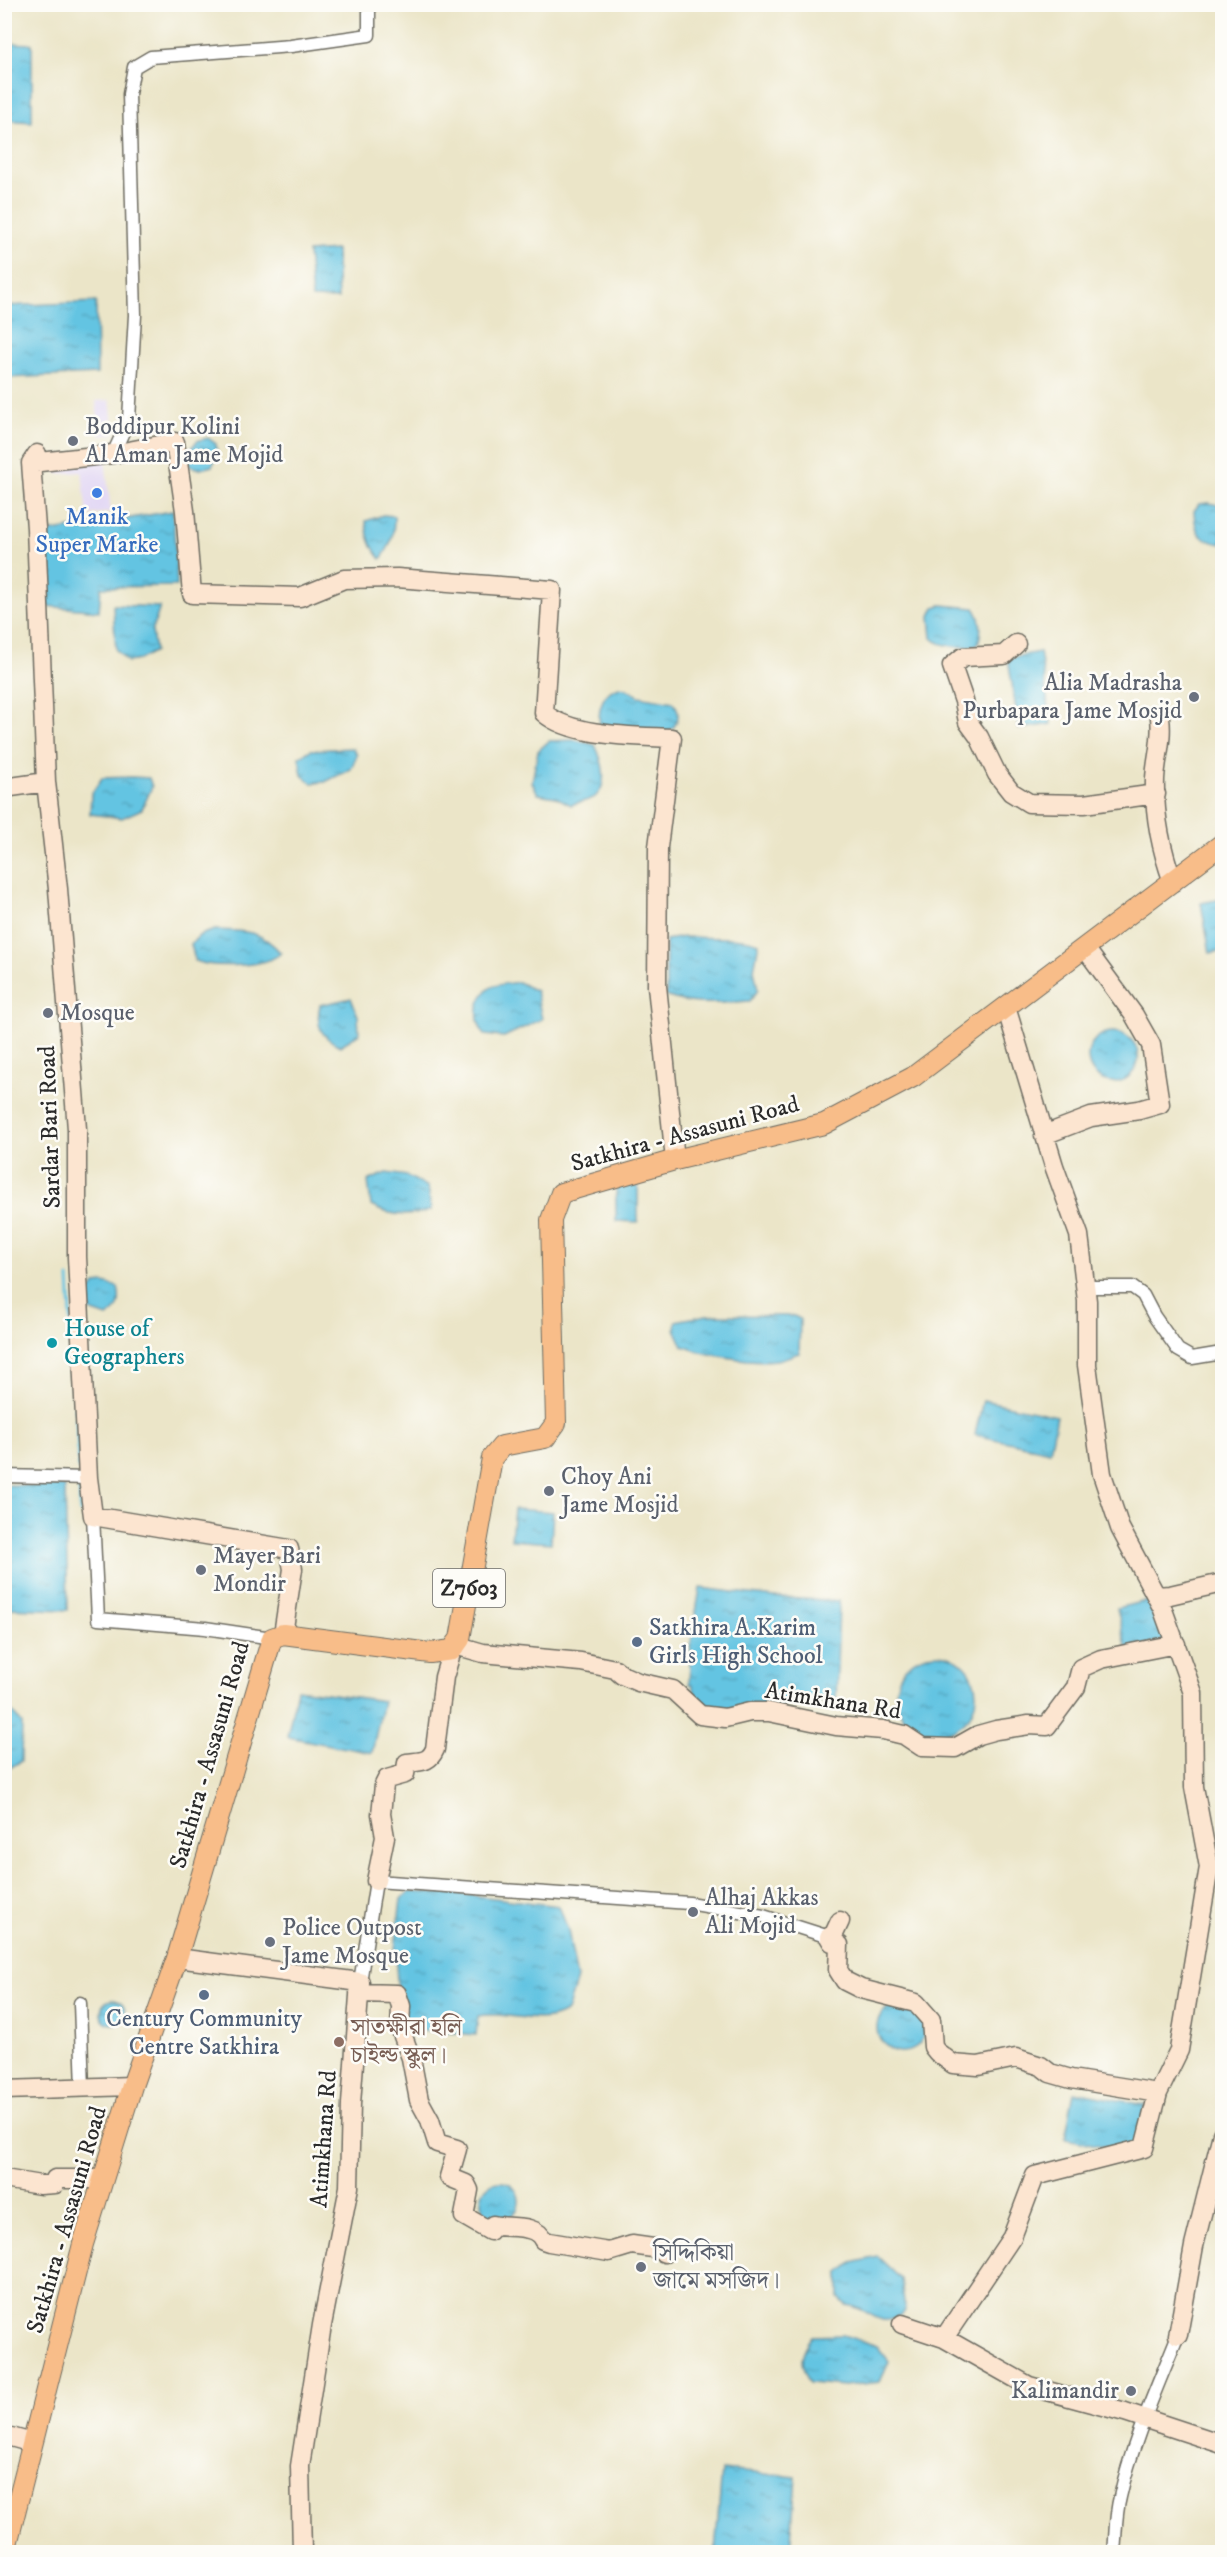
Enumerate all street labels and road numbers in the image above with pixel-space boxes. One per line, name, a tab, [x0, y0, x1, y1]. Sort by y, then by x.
street label: Sardar Bari Road	[32, 1045, 68, 1209]
street label: Satkhira - Assasuni Road	[568, 1089, 802, 1179]
road number: Z7603	[433, 1569, 505, 1607]
street label: Satkhira - Assasuni Road	[163, 1638, 257, 1872]
street label: Atimkhana Rd	[763, 1675, 903, 1727]
street label: Atimkhana Rd	[304, 2069, 344, 2209]
street label: Satkhira - Assasuni Road	[20, 2103, 114, 2337]

